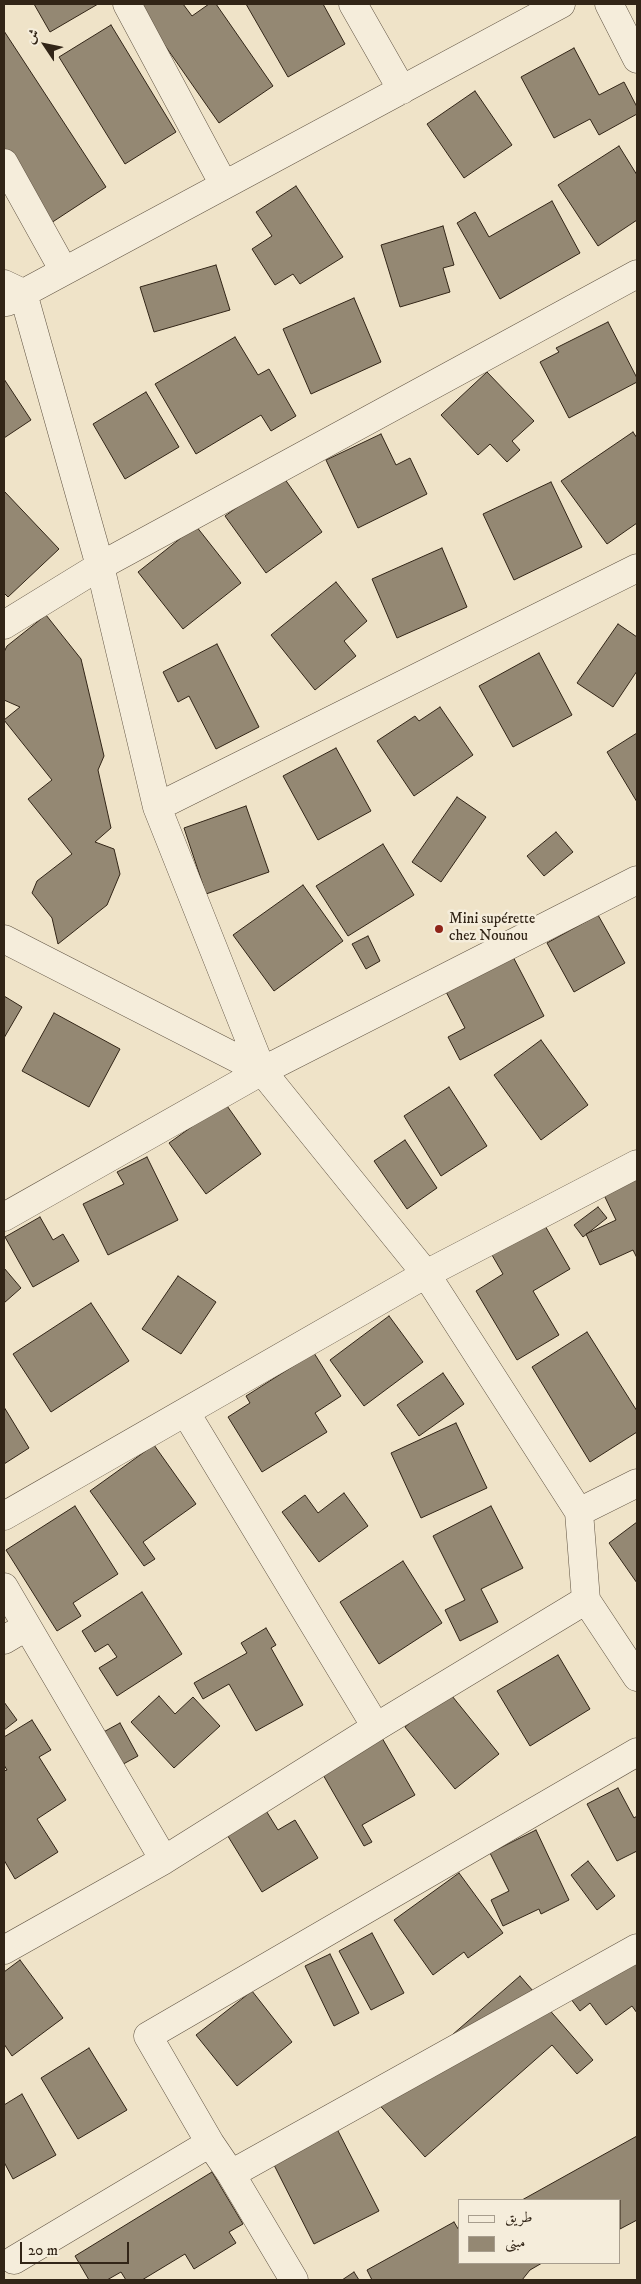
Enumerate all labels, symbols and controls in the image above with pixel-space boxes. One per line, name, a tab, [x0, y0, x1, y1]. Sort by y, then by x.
north arrow	[20, 20, 70, 70]
text: ش	[21, 26, 44, 47]
place label: Mini supérette chez Nounou	[449, 911, 535, 946]
marker: Mini supérette chez Nounou	[433, 923, 445, 935]
legend	[458, 2199, 621, 2264]
text: طريق	[505, 2208, 532, 2227]
scale bar	[22, 2232, 131, 2264]
text: مبنى	[505, 2233, 525, 2252]
text: 20 m	[28, 2241, 58, 2260]

